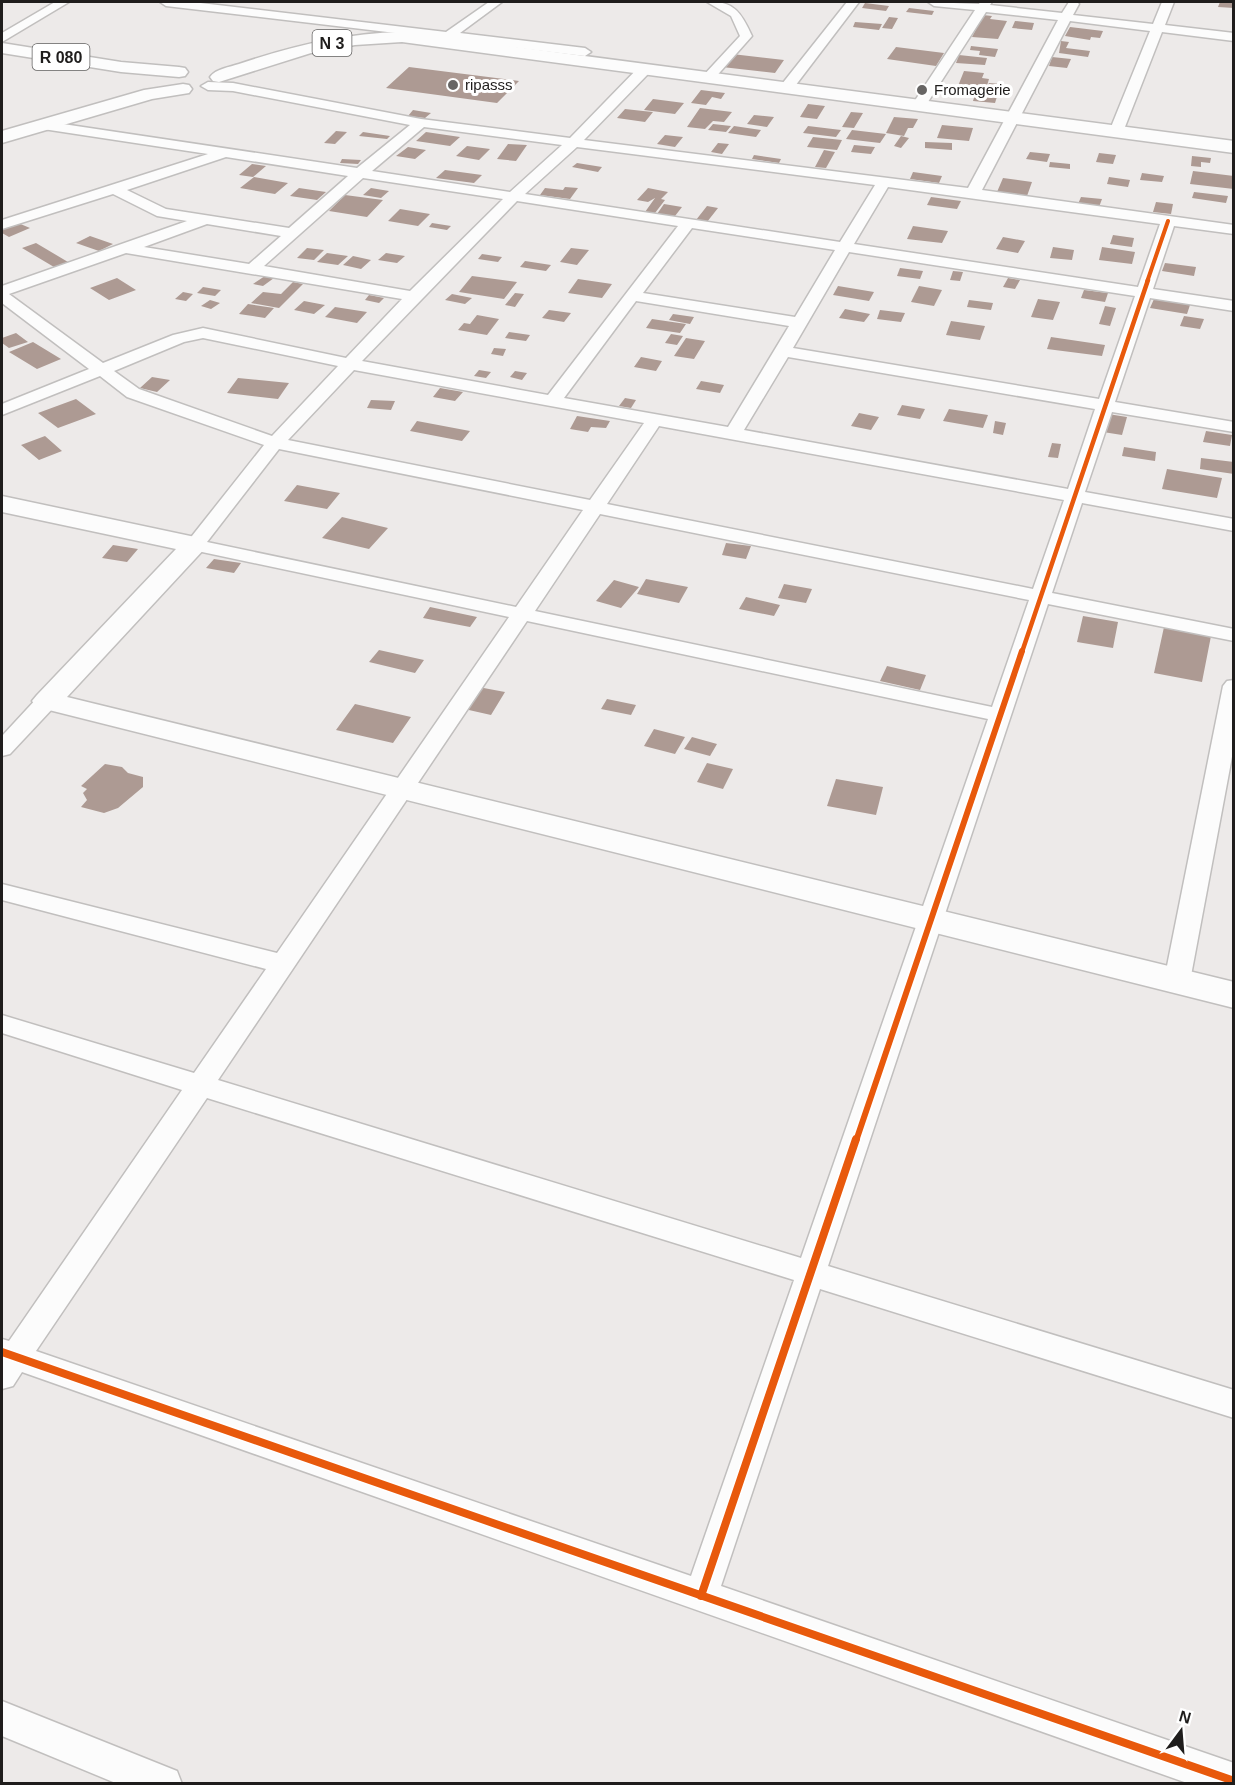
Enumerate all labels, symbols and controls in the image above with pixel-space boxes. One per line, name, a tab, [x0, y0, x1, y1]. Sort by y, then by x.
road number: N 3	[312, 30, 352, 56]
road number: R 080	[32, 44, 90, 70]
place label: ripasss	[465, 76, 513, 93]
marker: ripasss	[446, 78, 460, 92]
place label: Fromagerie	[934, 81, 1011, 98]
marker: Fromagerie	[915, 83, 929, 97]
north arrow	[1151, 1701, 1211, 1761]
text: N	[1177, 1707, 1193, 1727]

